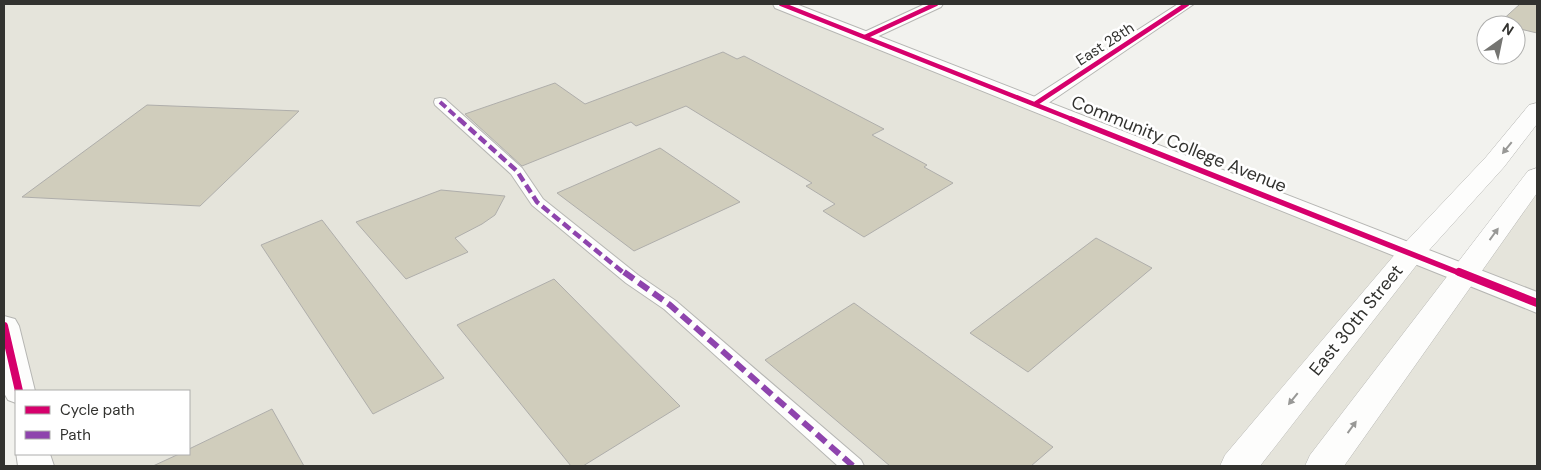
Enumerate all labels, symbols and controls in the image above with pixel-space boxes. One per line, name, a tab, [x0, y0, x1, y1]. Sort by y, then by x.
north arrow	[1476, 15, 1526, 65]
street label: East 28th	[1072, 18, 1138, 70]
text: N	[1499, 19, 1517, 39]
street label: Community College Avenue	[1068, 90, 1290, 198]
one-way arrow	[1501, 141, 1512, 154]
one-way arrow	[1489, 227, 1499, 241]
street label: East 30th Street	[1304, 259, 1408, 381]
legend	[15, 390, 190, 455]
one-way arrow	[1287, 392, 1298, 405]
text: Cycle path	[60, 400, 135, 420]
one-way arrow	[1347, 420, 1357, 434]
text: Path	[60, 425, 91, 445]

